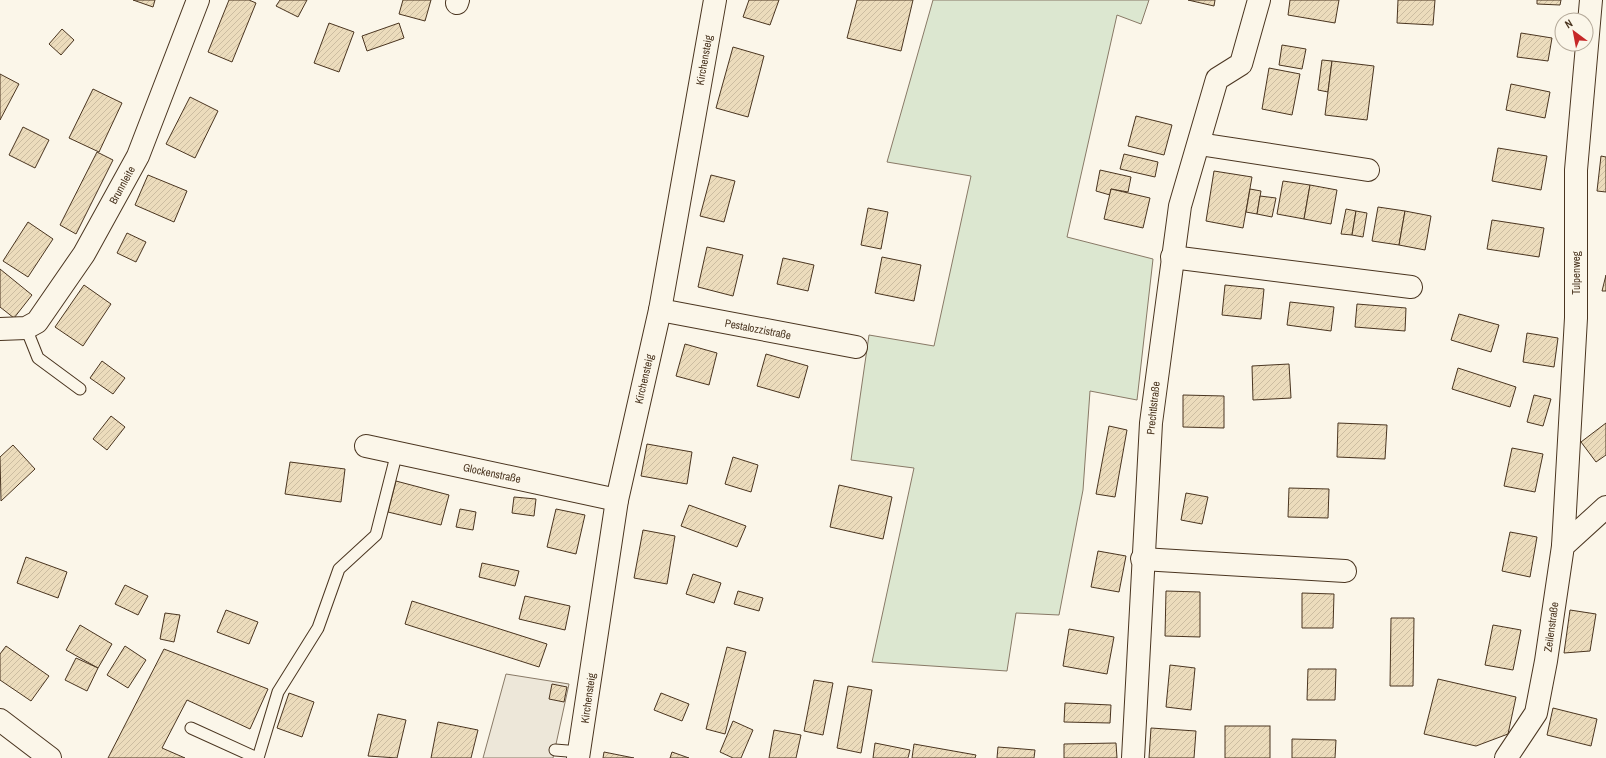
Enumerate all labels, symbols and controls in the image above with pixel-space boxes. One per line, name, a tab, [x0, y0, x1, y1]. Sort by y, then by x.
north arrow	[1554, 12, 1594, 52]
text: N	[1562, 16, 1575, 31]
street label: Kirchensteig	[693, 34, 715, 86]
street label: Brunnleite	[106, 164, 138, 206]
street label: Tulpenweg	[1569, 251, 1583, 295]
street label: Pestalozzistraße	[724, 316, 792, 342]
street label: Kirchensteig	[631, 353, 657, 405]
street label: Prechtlstraße	[1143, 381, 1163, 435]
street label: Glockenstraße	[462, 460, 522, 486]
street label: Zeilenstraße	[1541, 601, 1561, 653]
street label: Kirchensteig	[578, 672, 598, 724]

